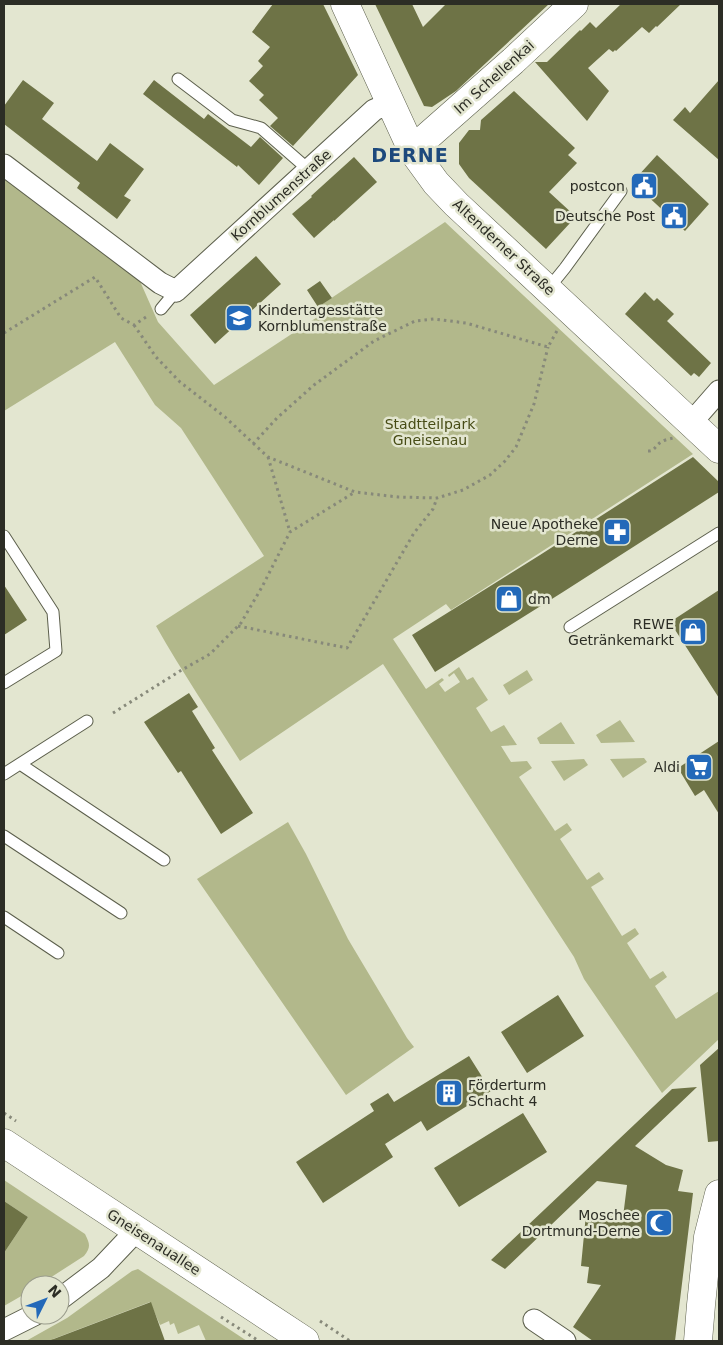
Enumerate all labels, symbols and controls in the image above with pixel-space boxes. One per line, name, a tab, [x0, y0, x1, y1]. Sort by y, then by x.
street label: Im Schellenkai	[451, 37, 537, 117]
district label: DERNE	[371, 144, 449, 166]
street label: Kornblumenstraße	[228, 146, 334, 244]
public building icon: postcon	[629, 171, 659, 201]
place label: postcon	[570, 178, 625, 194]
street label: Altenderner Straße	[450, 196, 558, 298]
public building icon: Deutsche Post	[659, 201, 689, 231]
place label: Deutsche Post	[555, 208, 656, 224]
place label: Kindertagesstätte Kornblumenstraße	[258, 302, 387, 334]
school or university icon: Kindertagesstätte Kornblumenstraße	[224, 303, 254, 333]
park label: Stadtteilpark Gneisenau	[385, 416, 476, 448]
place label: Neue Apotheke Derne	[491, 516, 598, 548]
pharmacy icon: Neue Apotheke Derne	[602, 517, 632, 547]
shop icon: dm	[494, 584, 524, 614]
place label: dm	[528, 591, 551, 607]
place label: REWE Getränkemarkt	[568, 616, 675, 648]
shop icon: REWE Getränkemarkt	[678, 617, 708, 647]
supermarket icon: Aldi	[684, 752, 714, 782]
place label: Aldi	[654, 759, 680, 775]
place label: Förderturm Schacht 4	[468, 1077, 546, 1109]
building icon: Förderturm Schacht 4	[434, 1078, 464, 1108]
street label: Gneisenauallee	[104, 1206, 204, 1278]
place label: Moschee Dortmund-Derne	[522, 1207, 640, 1239]
mosque icon: Moschee Dortmund-Derne	[644, 1208, 674, 1238]
north arrow	[20, 1275, 70, 1325]
text: N	[45, 1282, 65, 1301]

